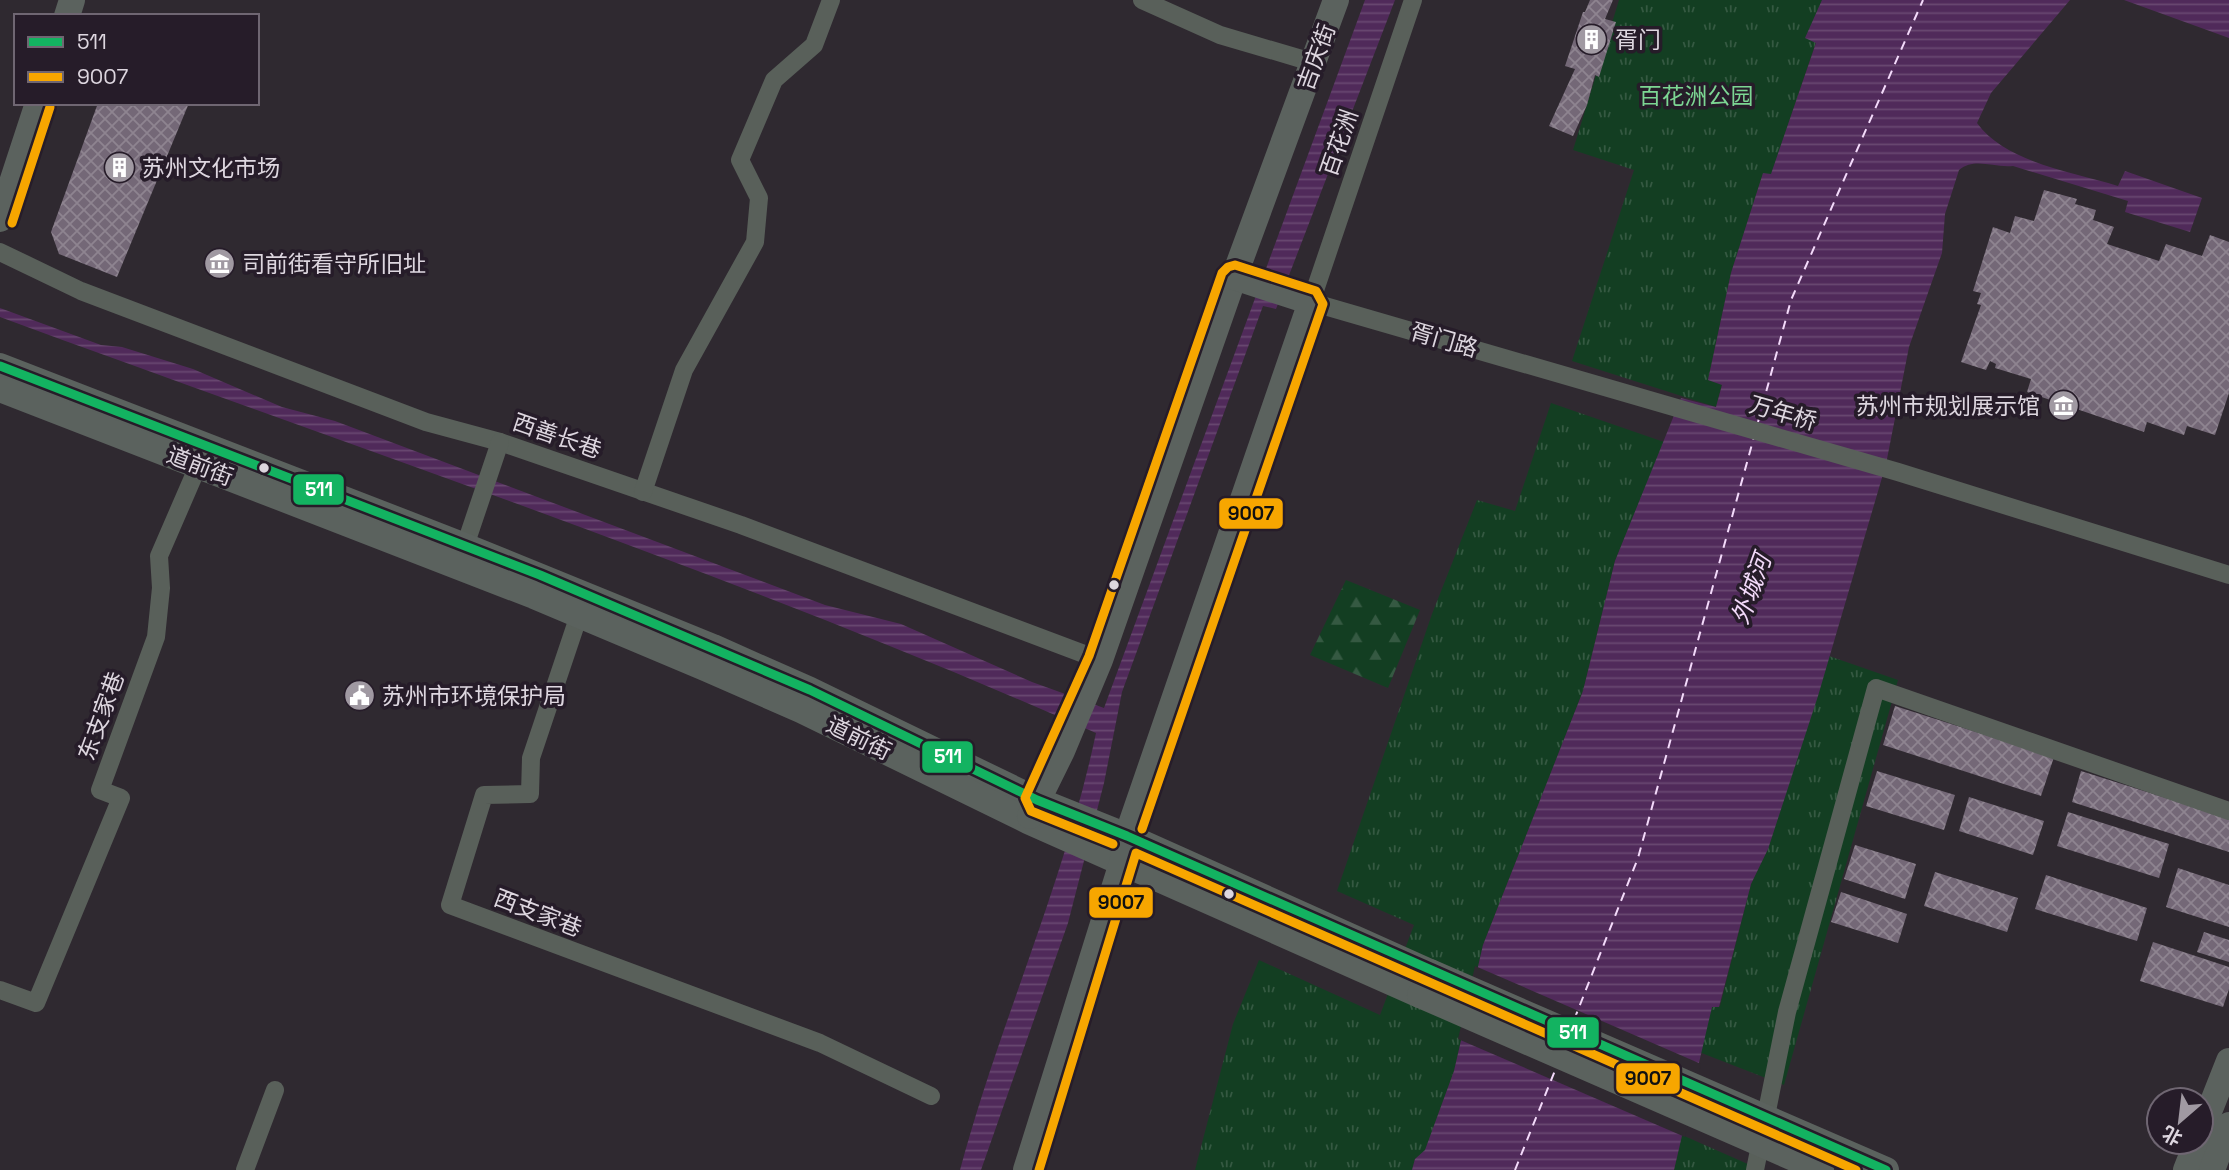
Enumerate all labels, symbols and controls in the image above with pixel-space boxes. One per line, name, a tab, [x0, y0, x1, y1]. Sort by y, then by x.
legend	[14, 14, 259, 105]
street label: 吉庆街	[1290, 19, 1342, 95]
building icon: 胥门	[1575, 23, 1609, 57]
place label: 胥门	[1615, 25, 1661, 55]
text: 511	[77, 28, 107, 55]
text: 9007	[77, 63, 128, 90]
park label: 百花洲公园	[1639, 81, 1754, 111]
street label: 百花洲	[1314, 105, 1364, 181]
building icon: 苏州文化市场	[102, 151, 136, 185]
place label: 苏州文化市场	[142, 153, 280, 183]
museum icon: 司前街看守所旧址	[202, 247, 236, 281]
place label: 司前街看守所旧址	[242, 249, 426, 279]
street label: 胥门路	[1407, 316, 1481, 364]
street label: 万年桥	[1746, 389, 1820, 437]
museum icon: 苏州市规划展示馆	[2046, 389, 2080, 423]
place label: 苏州市规划展示馆	[1856, 391, 2040, 421]
street label: 西善长巷	[509, 407, 605, 465]
street label: 道前街	[162, 440, 238, 492]
unlabelled marker	[257, 461, 271, 475]
line badge: 511	[292, 473, 345, 506]
text: 511	[305, 477, 333, 502]
line badge: 9007	[1218, 497, 1284, 530]
text: 9007	[1228, 501, 1275, 526]
water label: 外城河	[1724, 546, 1779, 628]
unlabelled marker	[1107, 578, 1121, 592]
street label: 东支家巷	[71, 668, 131, 764]
public building icon: 苏州市环境保护局	[342, 679, 376, 713]
place label: 苏州市环境保护局	[382, 681, 566, 711]
street label: 道前街	[821, 709, 897, 767]
line badge: 511	[921, 740, 974, 774]
text: 511	[934, 744, 962, 769]
street label: 西支家巷	[490, 883, 586, 943]
line badge: 9007	[1088, 886, 1154, 919]
unlabelled marker	[1222, 887, 1236, 901]
text: 9007	[1098, 890, 1145, 915]
line badge: 511	[1546, 1016, 1600, 1049]
text: 511	[1559, 1020, 1587, 1045]
line badge: 9007	[1615, 1062, 1681, 1095]
text: 9007	[1625, 1066, 1672, 1091]
north arrow	[2145, 1086, 2215, 1156]
text: 北	[2158, 1120, 2187, 1151]

